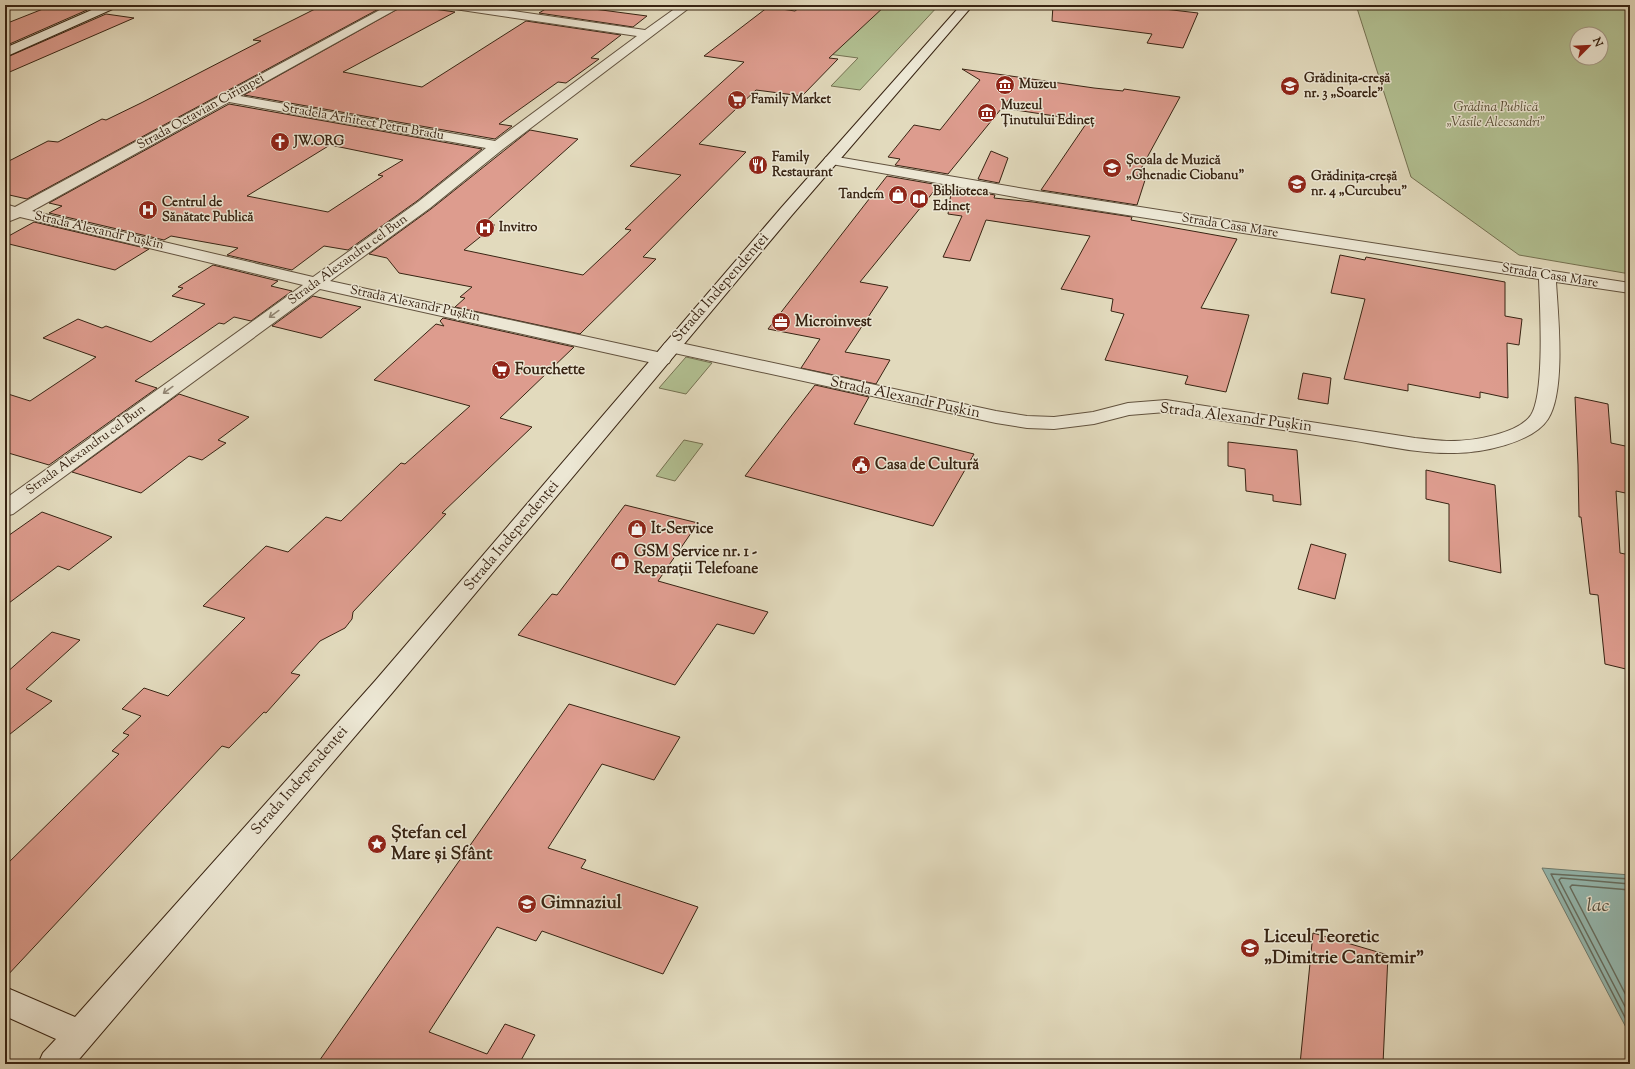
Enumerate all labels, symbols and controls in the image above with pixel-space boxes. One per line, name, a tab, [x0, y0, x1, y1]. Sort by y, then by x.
north arrow	[1569, 26, 1609, 66]
text: N	[1588, 34, 1606, 50]
street label: Strada Octavian Cirimpei	[134, 69, 268, 155]
place label: Grădinița-creșă nr. 3 „Soarele”	[1304, 70, 1390, 103]
museum icon: Muzeu	[994, 74, 1016, 96]
school or university icon: Grădinița-creșă nr. 3 „Soarele”	[1279, 75, 1301, 97]
place label: Muzeu	[1019, 76, 1057, 94]
supermarket icon: Family Market	[726, 89, 748, 111]
place label: Family Market	[751, 91, 832, 109]
place label: Muzeul Ținutului Edineț	[1001, 97, 1095, 130]
street label: Stradela Arhitect Petru Bradu	[281, 99, 446, 145]
park label: Grădina Publică „Vasile Alecsandri”	[1447, 99, 1545, 132]
museum icon: Muzeul Ținutului Edineț	[976, 102, 998, 124]
church icon: JW.ORG	[269, 131, 291, 153]
place label: JW.ORG	[293, 133, 345, 151]
place label: Family Restaurant	[772, 149, 833, 182]
place label: Școala de Muzică „Ghenadie Ciobanu”	[1126, 152, 1245, 185]
restaurant icon: Family Restaurant	[747, 154, 769, 176]
school or university icon: Școala de Muzică „Ghenadie Ciobanu”	[1101, 157, 1123, 179]
place label: Grădinița-creșă nr. 4 „Curcubeu”	[1311, 168, 1407, 201]
school or university icon: Grădinița-creșă nr. 4 „Curcubeu”	[1286, 173, 1308, 195]
place label: Biblioteca Edineț	[933, 183, 988, 216]
shop icon: Tandem	[887, 184, 909, 206]
place label: Tandem	[838, 186, 884, 204]
library icon: Biblioteca Edineț	[908, 188, 930, 210]
place label: Centrul de Sănătate Publică	[162, 194, 254, 227]
hospital icon: Centrul de Sănătate Publică	[137, 199, 159, 221]
street label: Strada Alexandr Pușkin	[32, 207, 166, 255]
street label: Strada Casa Mare	[1180, 209, 1280, 243]
street label: Strada Alexandru cel Bun	[285, 210, 412, 309]
hospital icon: Invitro	[474, 217, 496, 239]
place label: Invitro	[499, 219, 537, 237]
street label: Strada Independenței	[668, 229, 774, 347]
street label: Strada Casa Mare	[1500, 259, 1600, 293]
street label: Strada Alexandr Pușkin	[348, 281, 482, 327]
one-way arrow	[268, 310, 279, 318]
office icon: Microinvest	[770, 311, 792, 333]
place label: Microinvest	[795, 312, 873, 333]
supermarket icon: Fourchette	[490, 359, 512, 381]
place label: Fourchette	[515, 360, 585, 381]
street label: Strada Alexandr Pușkin	[828, 372, 982, 424]
one-way arrow	[163, 386, 174, 394]
street label: Strada Alexandr Pușkin	[1159, 398, 1313, 438]
street label: Strada Alexandru cel Bun	[23, 400, 150, 499]
public building icon: Casa de Cultură	[850, 454, 872, 476]
place label: Casa de Cultură	[875, 455, 979, 476]
street label: Strada Independenței	[460, 476, 564, 596]
shop icon: It-Service	[626, 518, 648, 540]
place label: It-Service	[651, 519, 714, 540]
place label: GSM Service nr. 1 - Reparații Telefoane	[634, 542, 758, 580]
shop icon: GSM Service nr. 1 - Reparații Telefoane	[609, 550, 631, 572]
street label: Strada Independenței	[247, 722, 353, 840]
place label: Ștefan cel Mare și Sfânt	[391, 821, 493, 868]
place icon: Ștefan cel Mare și Sfânt	[366, 833, 388, 855]
place label: Gimnaziul	[541, 891, 623, 917]
school or university icon: Gimnaziul	[516, 893, 538, 915]
water label: lac	[1587, 893, 1609, 920]
place label: Liceul Teoretic „Dimitrie Cantemir”	[1264, 925, 1424, 972]
school or university icon: Liceul Teoretic „Dimitrie Cantemir”	[1239, 937, 1261, 959]

